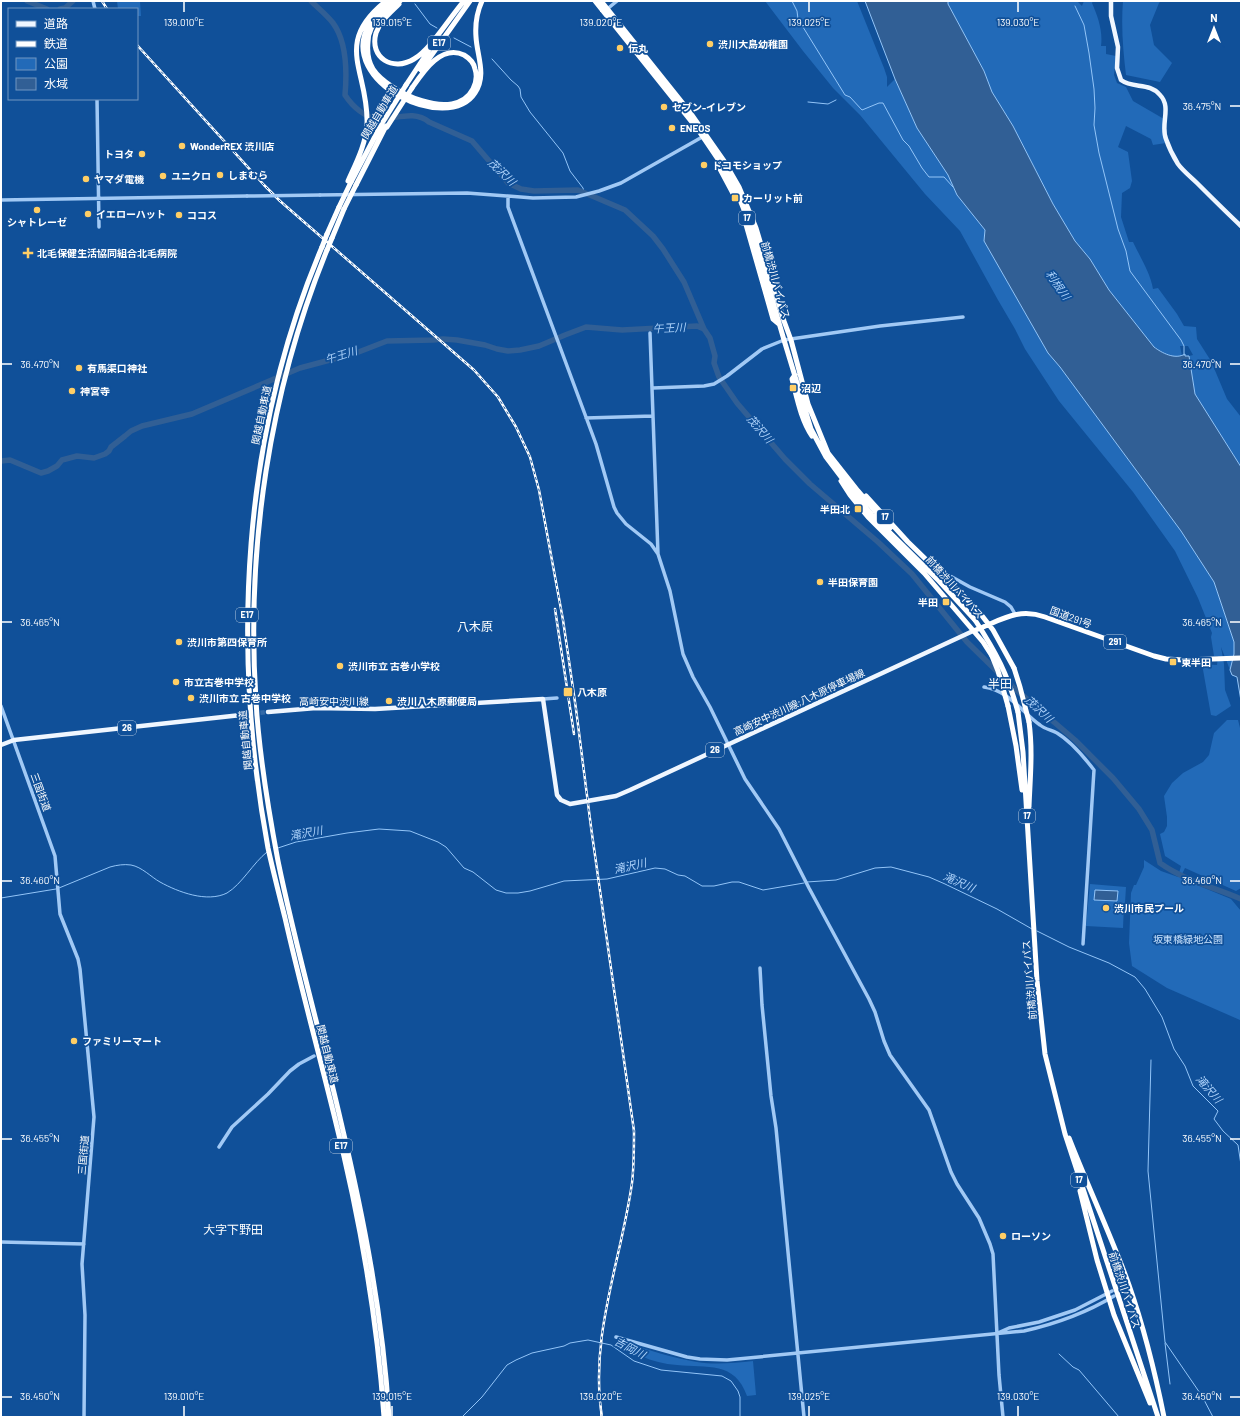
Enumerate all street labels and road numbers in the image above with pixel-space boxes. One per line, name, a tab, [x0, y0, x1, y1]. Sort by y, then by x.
road number: E17	[428, 36, 450, 50]
street label: 関越自動車道	[358, 83, 400, 141]
road number: 17	[739, 211, 755, 225]
street label: 前橋渋川バイパス	[759, 240, 793, 320]
street label: 関越自動車道	[249, 384, 273, 446]
road number: 17	[877, 510, 893, 524]
street label: 前橋渋川バイパス	[924, 553, 986, 621]
street label: 国道291号	[1048, 604, 1094, 630]
road number: E17	[236, 608, 258, 622]
road number: 291	[1104, 635, 1126, 649]
street label: 高崎安中渋川線;八木原停車場線	[732, 666, 866, 738]
street label: 高崎安中渋川線	[299, 695, 369, 707]
street label: 関越自動車道	[236, 710, 254, 770]
road number: 26	[118, 721, 136, 735]
road number: 26	[706, 743, 724, 757]
street label: 三国街道	[29, 771, 53, 813]
road number: 17	[1019, 809, 1035, 823]
street label: 前橋渋川バイパス	[1020, 940, 1038, 1020]
street label: 関越自動車道	[315, 1023, 341, 1085]
street label: 三国街道	[75, 1135, 91, 1175]
road number: E17	[330, 1139, 352, 1153]
road number: 17	[1071, 1173, 1087, 1187]
street label: 前橋渋川バイパス	[1107, 1250, 1143, 1330]

